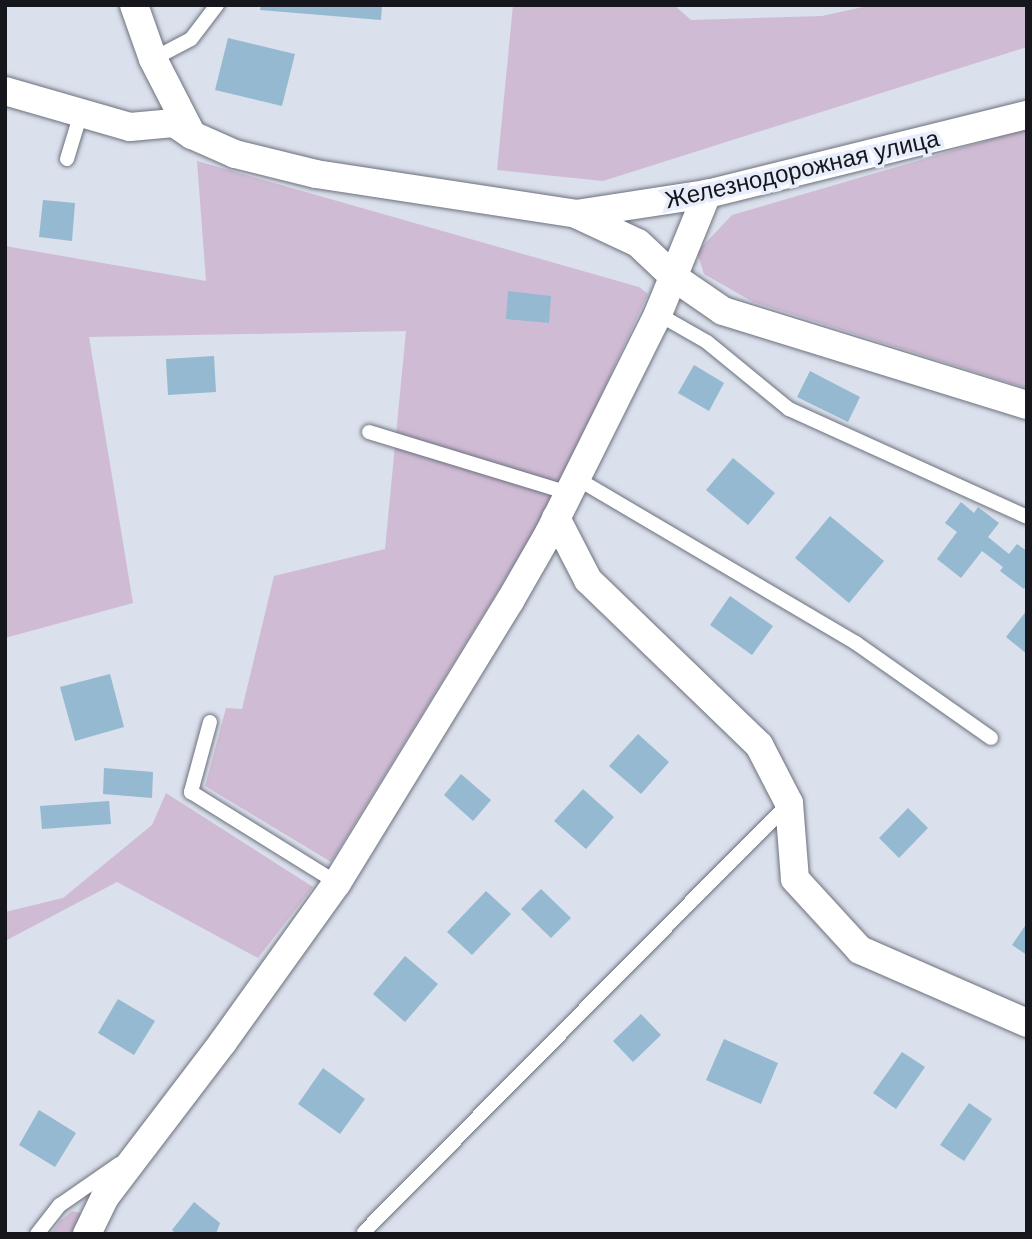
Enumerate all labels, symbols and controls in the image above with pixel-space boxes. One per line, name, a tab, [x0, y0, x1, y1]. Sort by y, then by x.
street label: Железнодорожная улица	[662, 123, 942, 215]

